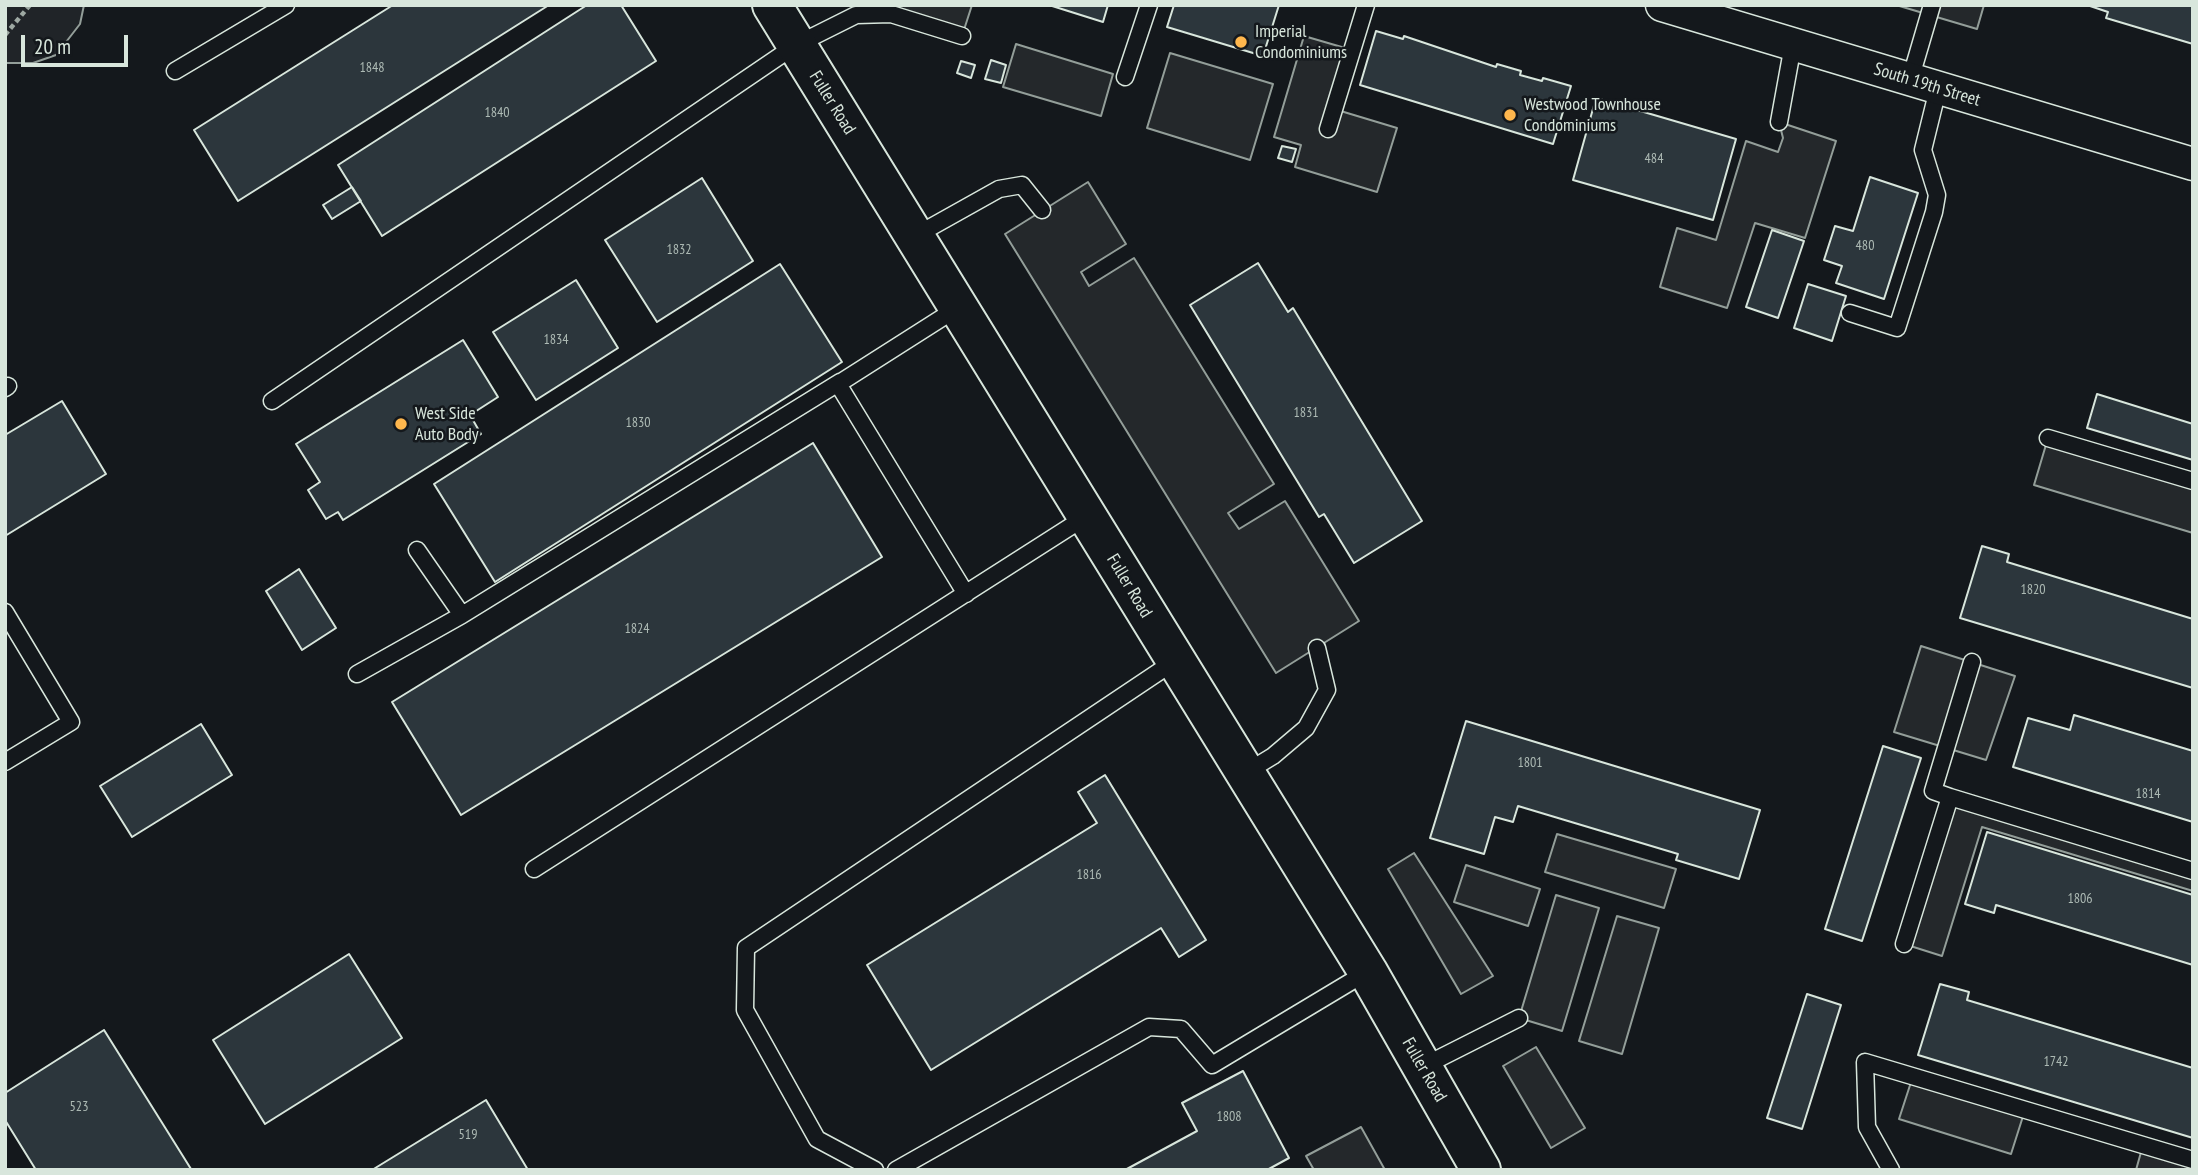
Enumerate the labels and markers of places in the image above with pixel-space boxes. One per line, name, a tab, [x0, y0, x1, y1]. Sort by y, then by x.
place label: Imperial Condominiums	[1255, 21, 1347, 64]
marker: Imperial Condominiums	[1233, 34, 1249, 50]
place label: Westwood Townhouse Condominiums	[1524, 94, 1661, 136]
marker: Westwood Townhouse Condominiums	[1502, 107, 1518, 123]
place label: West Side Auto Body	[415, 403, 479, 446]
marker: West Side Auto Body	[393, 416, 409, 432]

